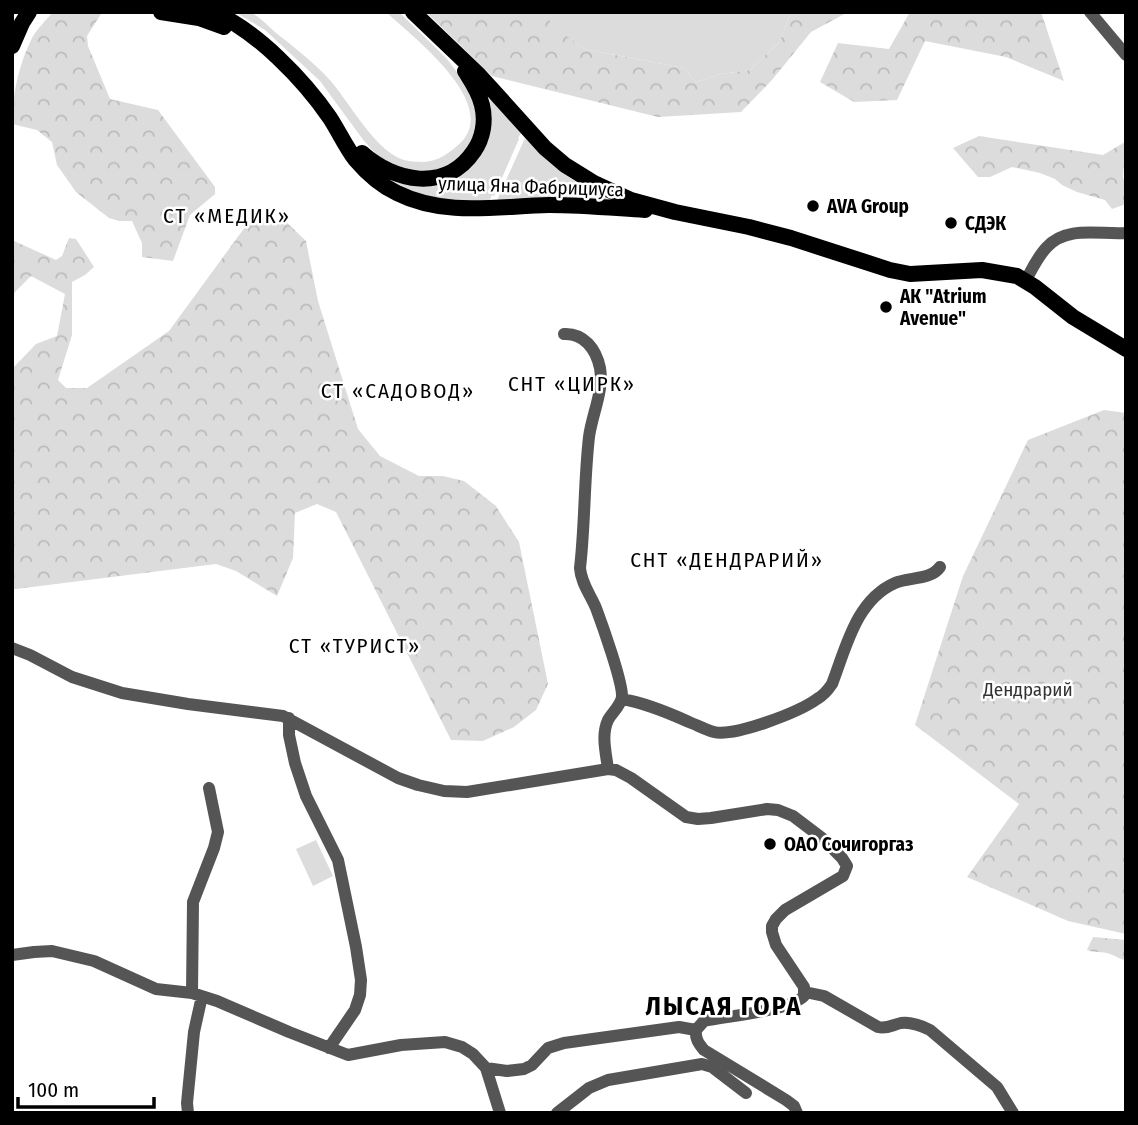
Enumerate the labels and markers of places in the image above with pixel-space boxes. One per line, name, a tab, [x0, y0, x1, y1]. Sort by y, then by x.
place label: AVA Group	[826, 195, 909, 218]
marker: AVA Group	[805, 198, 821, 214]
place label: СДЭК	[965, 212, 1006, 235]
marker: СДЭК	[943, 215, 959, 231]
place label: АК "Atrium Avenue"	[899, 285, 986, 330]
marker: АК "Atrium Avenue"	[878, 299, 894, 315]
place label: ОАО Сочигоргаз	[784, 833, 914, 856]
marker: ОАО Сочигоргаз	[762, 836, 778, 852]

